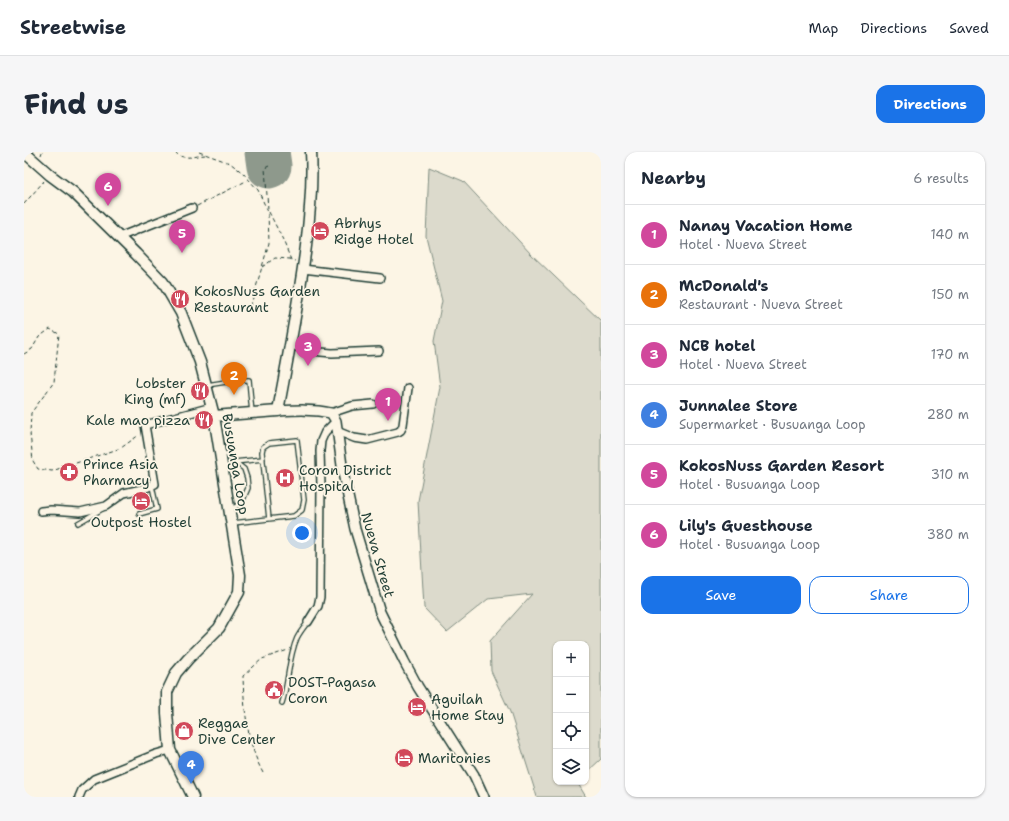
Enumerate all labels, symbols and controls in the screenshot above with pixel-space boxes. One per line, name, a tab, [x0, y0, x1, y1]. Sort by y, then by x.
text: Streetwise	[20, 15, 126, 40]
text: Map	[809, 19, 839, 37]
text: Directions	[861, 19, 927, 37]
text: Saved	[949, 19, 989, 37]
text: Find us	[24, 85, 129, 123]
button: Directions	[876, 85, 985, 123]
text: Nearby	[641, 167, 706, 189]
text: 6 results	[913, 170, 969, 187]
pin: 6	[95, 173, 121, 206]
place label: Abrhys Ridge Hotel	[334, 214, 414, 248]
text: Nanay Vacation Home	[679, 216, 853, 236]
pin: 5	[169, 220, 195, 253]
hotel icon: Abrhys Ridge Hotel	[309, 220, 331, 242]
text: 1	[651, 226, 657, 243]
text: 140 m	[930, 226, 969, 243]
text: Hotel · Nueva Street	[679, 236, 807, 253]
text: McDonald's	[679, 276, 769, 296]
place label: KokosNuss Garden Restaurant	[194, 282, 321, 316]
text: 2	[649, 286, 659, 303]
text: 150 m	[931, 286, 969, 303]
restaurant icon: KokosNuss Garden Restaurant	[169, 288, 191, 310]
text: Restaurant · Nueva Street	[679, 296, 843, 313]
pin: 3	[295, 333, 321, 366]
text: NCB hotel	[679, 336, 755, 356]
text: 3	[649, 346, 659, 363]
text: 170 m	[931, 346, 969, 363]
text: Hotel · Nueva Street	[679, 356, 807, 373]
pin: 2	[221, 362, 247, 395]
place label: Lobster King (mf)	[124, 374, 186, 408]
restaurant icon: Lobster King (mf)	[189, 380, 211, 402]
pin: 1	[375, 388, 401, 421]
text: Junnalee Store	[679, 396, 798, 416]
text: 4	[649, 406, 659, 423]
text: 280 m	[927, 406, 969, 423]
restaurant icon: Kale mao pizza	[193, 409, 215, 431]
place label: Kale mao pizza	[86, 411, 190, 429]
street label: Busuanga Loop	[218, 412, 254, 516]
text: Supermarket · Busuanga Loop	[679, 416, 866, 433]
place label: Prince Asia Pharmacy	[83, 455, 158, 489]
text: KokosNuss Garden Resort	[679, 456, 884, 476]
pharmacy icon: Prince Asia Pharmacy	[58, 461, 80, 483]
place label: Coron District Hospital	[299, 461, 392, 495]
text: 5	[650, 466, 658, 483]
text: 310 m	[931, 466, 969, 483]
hospital icon: Coron District Hospital	[274, 467, 296, 489]
text: Hotel · Busuanga Loop	[679, 476, 820, 493]
hotel icon: Outpost Hostel	[130, 490, 152, 512]
street label: Nueva Street	[357, 510, 399, 600]
place label: Outpost Hostel	[91, 513, 192, 531]
text: Lily's Guesthouse	[679, 516, 813, 536]
your location	[292, 523, 312, 543]
text: 6	[649, 526, 659, 543]
text: 380 m	[927, 526, 969, 543]
text: Hotel · Busuanga Loop	[679, 536, 820, 553]
button: Save	[641, 576, 801, 614]
button: Share	[809, 576, 969, 614]
map controls	[553, 641, 589, 785]
button: +	[553, 641, 589, 677]
place label: DOST-Pagasa Coron	[288, 673, 376, 707]
button: −	[553, 677, 589, 713]
public building icon: DOST-Pagasa Coron	[263, 679, 285, 701]
place label: Aguilah Home Stay	[431, 690, 504, 724]
hotel icon: Aguilah Home Stay	[406, 696, 428, 718]
button: locate	[553, 713, 589, 749]
place label: Reggae Dive Center	[198, 714, 276, 748]
shop icon: Reggae Dive Center	[173, 720, 195, 742]
hotel icon: Maritonies	[393, 747, 415, 769]
place label: Maritonies	[418, 749, 491, 767]
button: layers	[553, 749, 589, 785]
pin: 4	[178, 751, 204, 784]

